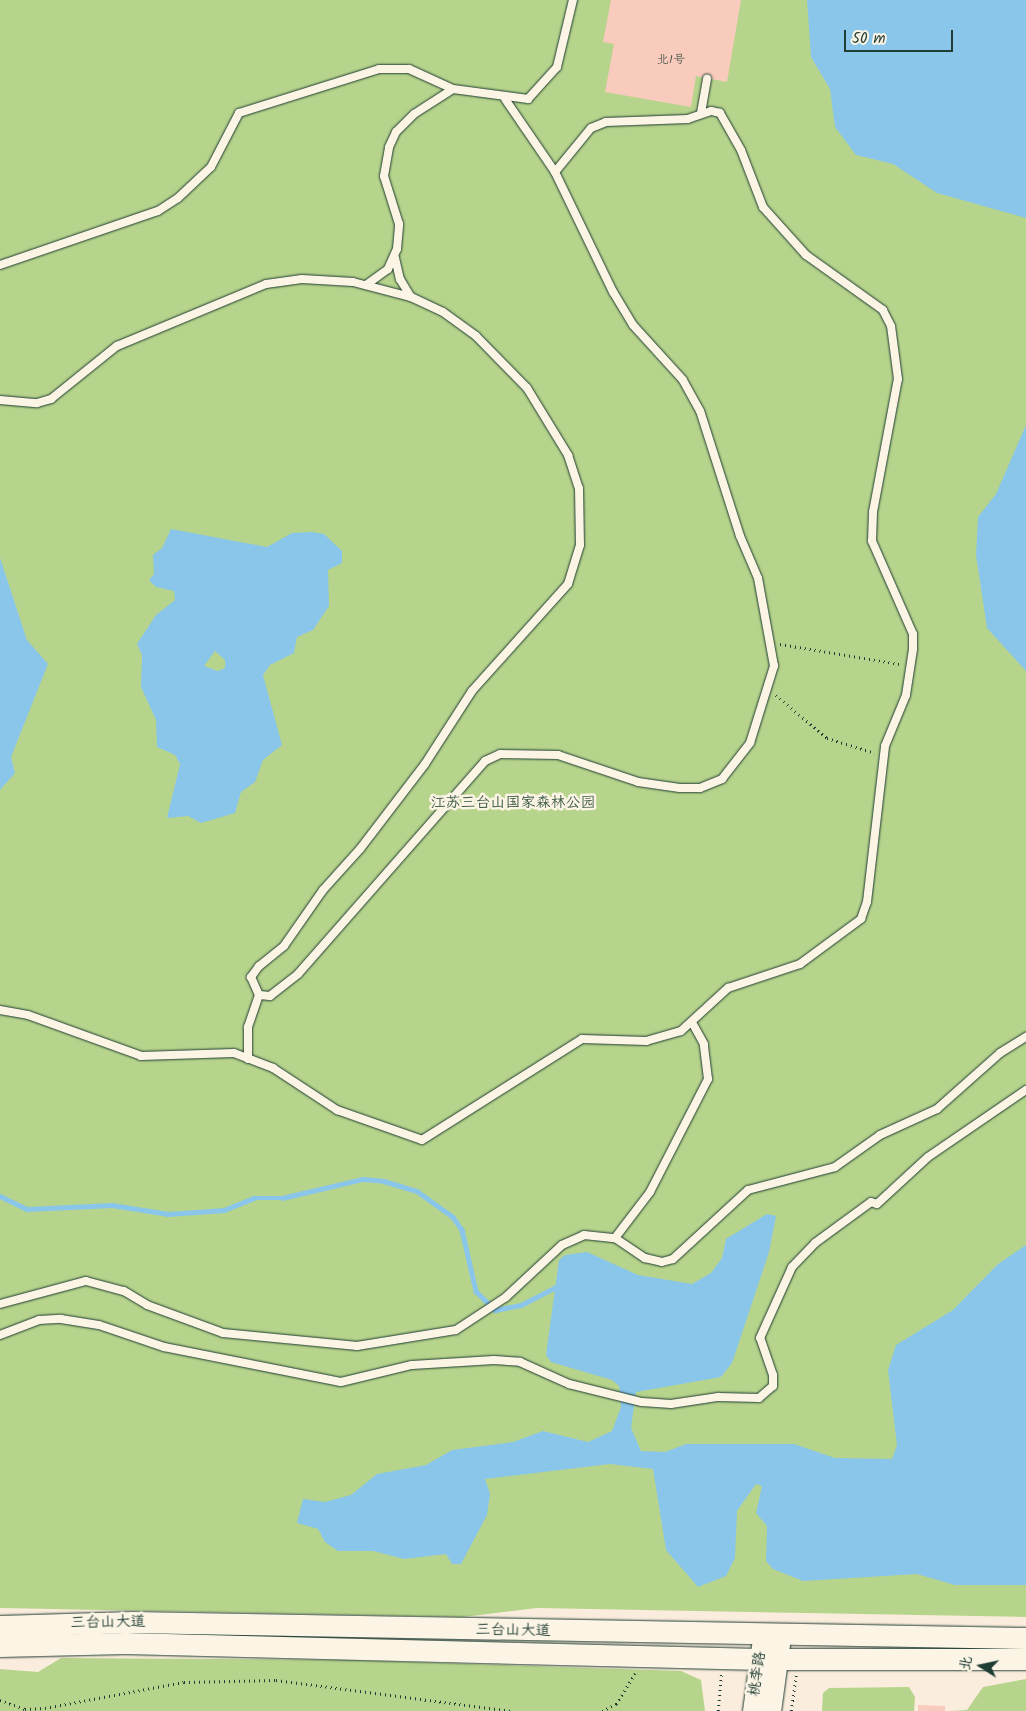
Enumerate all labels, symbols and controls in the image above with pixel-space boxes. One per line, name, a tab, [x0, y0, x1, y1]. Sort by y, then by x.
scale bar	[846, 20, 955, 52]
text: 50 m	[852, 27, 886, 51]
house number: 北1号	[657, 53, 685, 67]
park label: 江苏三台山国家森林公园	[431, 795, 595, 813]
street label: 三台山大道	[70, 1613, 146, 1633]
street label: 三台山大道	[475, 1621, 551, 1641]
north arrow	[956, 1641, 1006, 1691]
street label: 桃李路	[746, 1650, 770, 1698]
text: 北	[954, 1655, 978, 1672]

